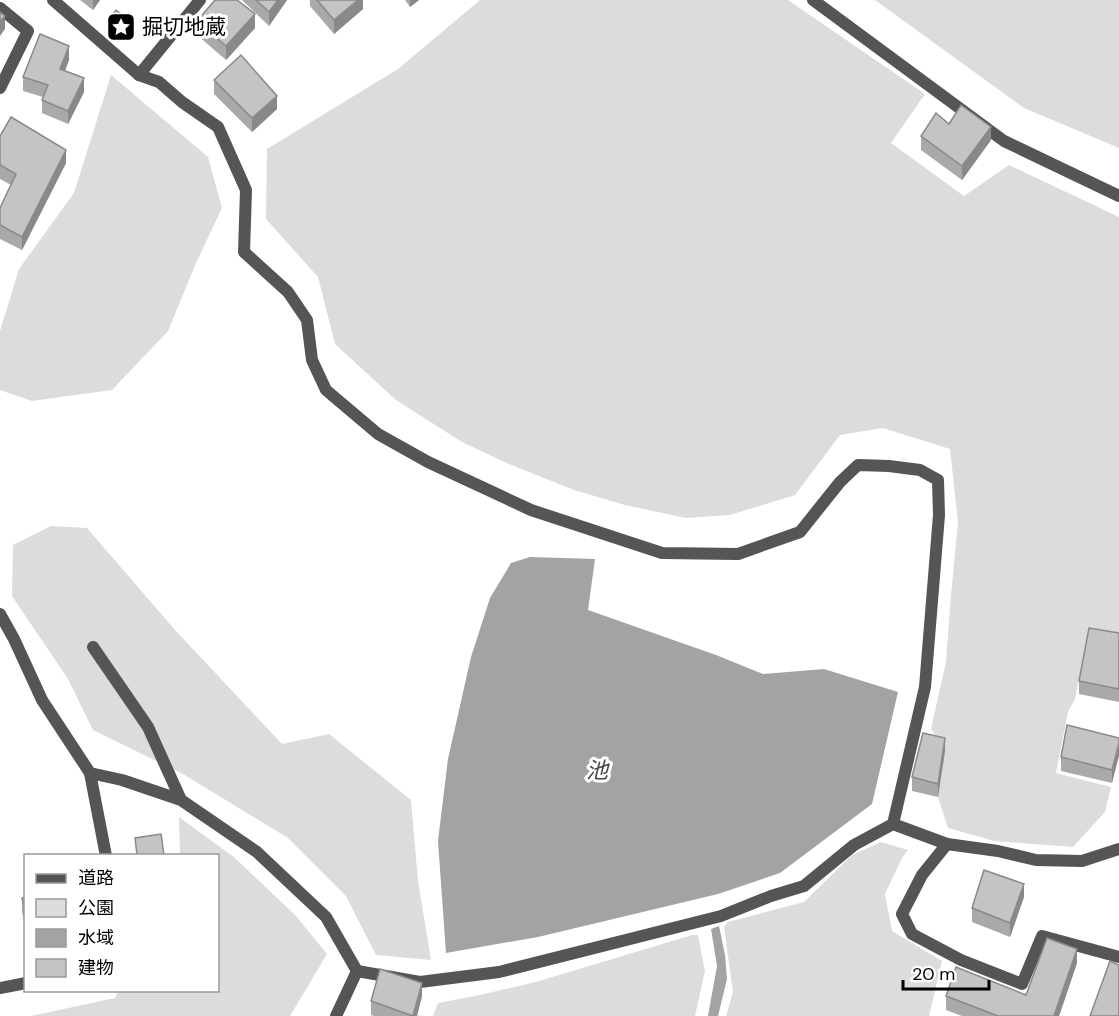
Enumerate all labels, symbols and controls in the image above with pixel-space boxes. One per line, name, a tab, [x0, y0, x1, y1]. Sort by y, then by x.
place icon: 掘切地蔵	[105, 11, 137, 43]
place label: 掘切地蔵	[142, 13, 226, 41]
water label: 池	[586, 756, 610, 785]
legend	[24, 854, 219, 992]
text: 道路	[78, 866, 114, 890]
text: 公園	[78, 896, 114, 920]
text: 水域	[78, 926, 114, 950]
scale bar	[903, 953, 988, 991]
text: 建物	[78, 956, 114, 980]
text: 20 m	[912, 962, 955, 986]

